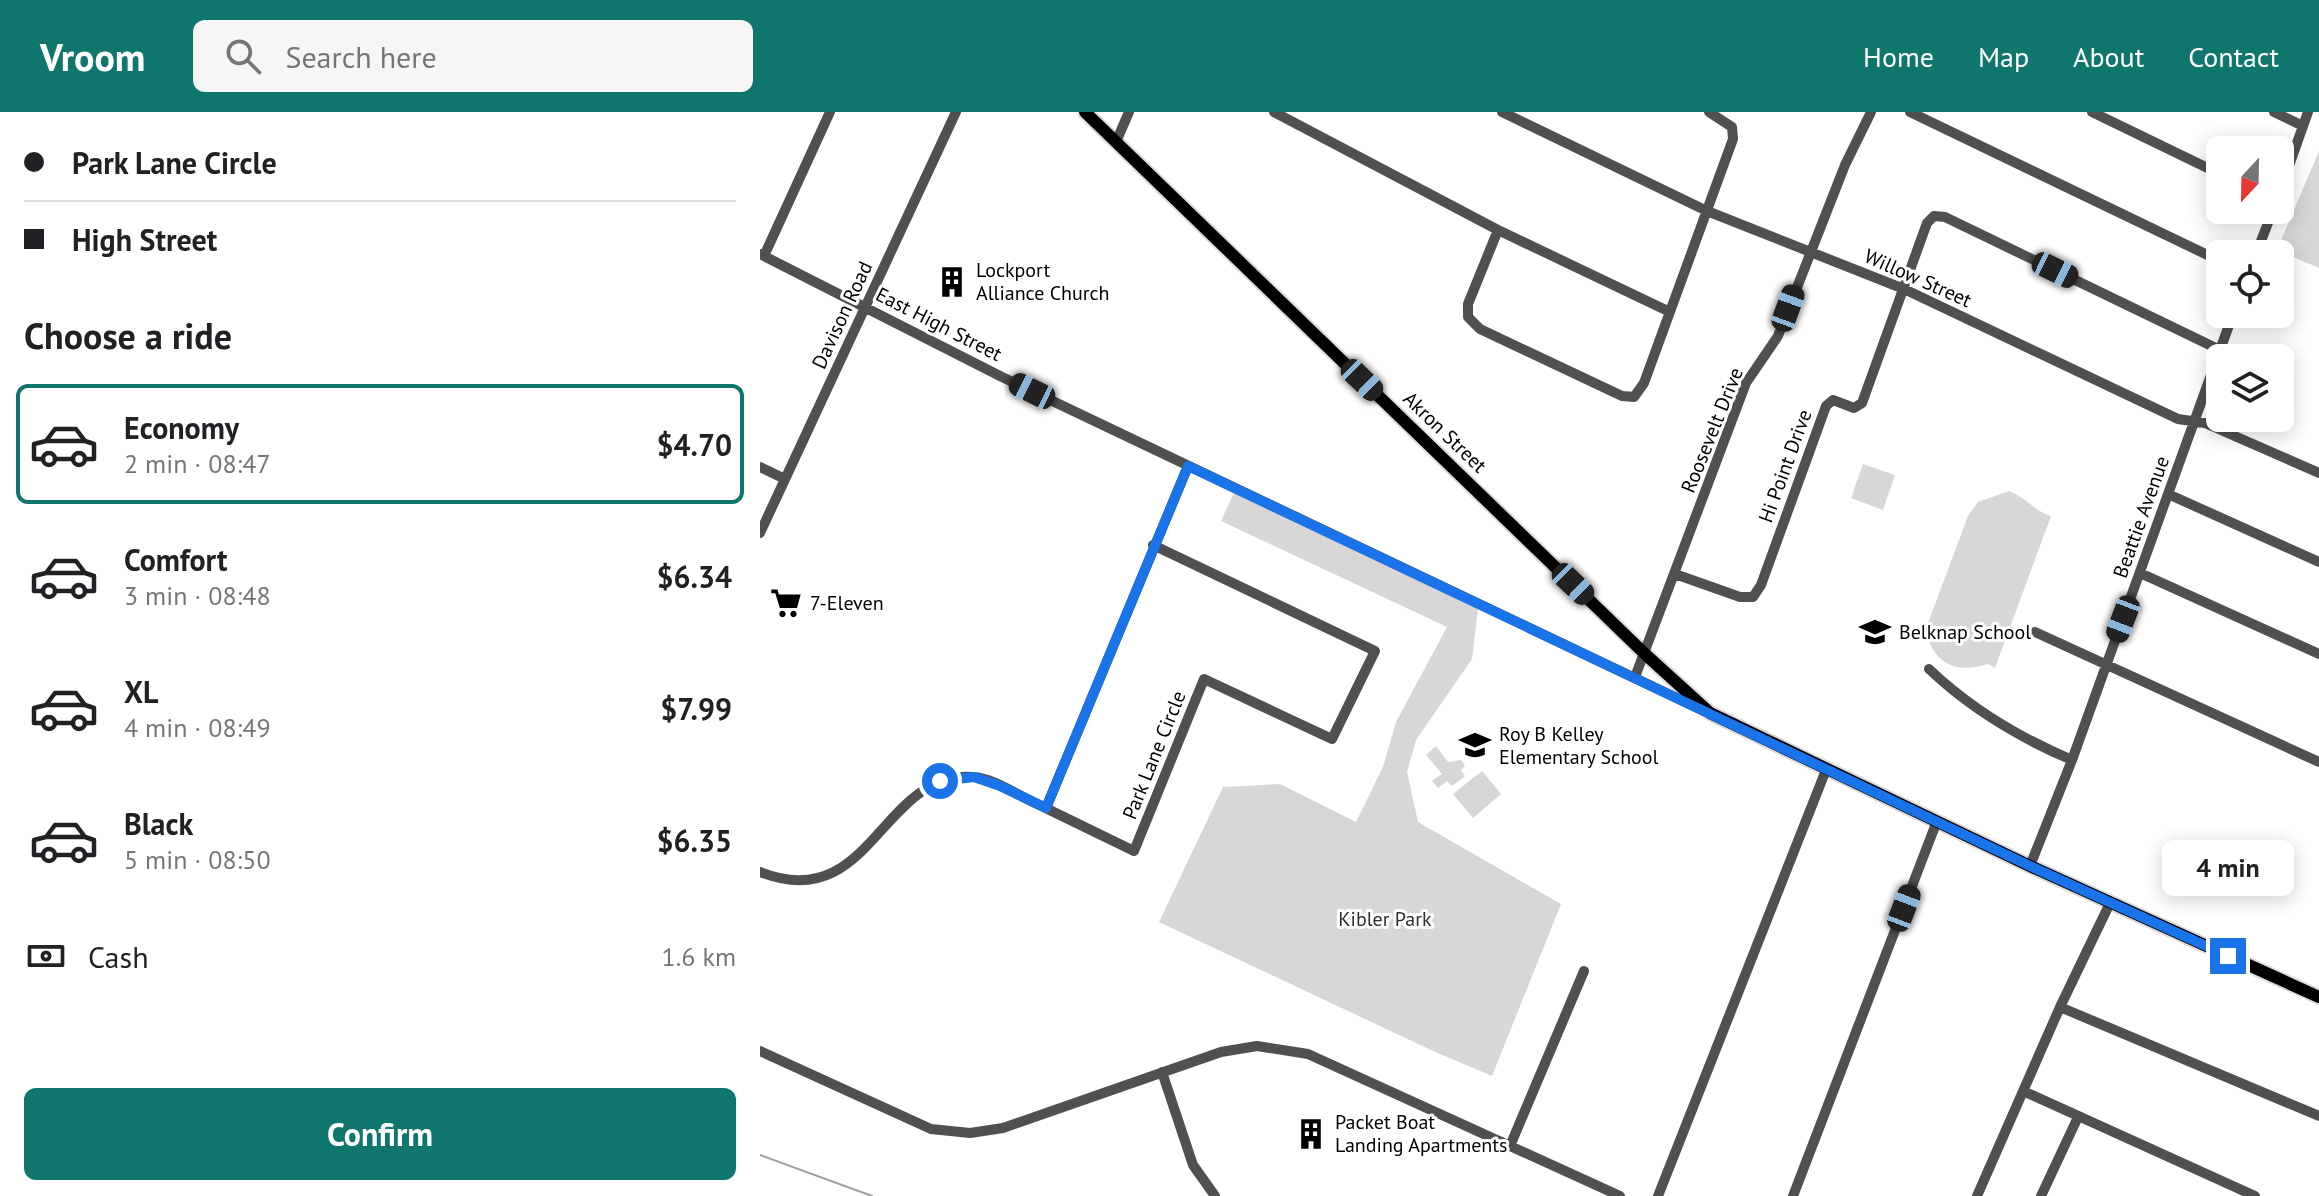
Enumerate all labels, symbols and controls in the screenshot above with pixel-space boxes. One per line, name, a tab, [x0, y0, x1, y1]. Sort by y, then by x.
search box	[193, 20, 753, 92]
text: Vroom	[40, 32, 145, 81]
icon: search	[221, 34, 265, 78]
text: Search here	[285, 37, 437, 76]
text: Home	[1863, 38, 1934, 75]
text: Map	[1978, 38, 2029, 75]
text: About	[2073, 38, 2144, 75]
text: Contact	[2188, 38, 2279, 75]
north arrow	[2206, 136, 2294, 224]
map controls	[2206, 136, 2294, 432]
text: Park Lane Circle	[72, 143, 277, 182]
text: High Street	[72, 220, 217, 259]
button: locate	[2206, 240, 2294, 328]
street label: Willow Street	[1860, 243, 1976, 313]
car	[2028, 249, 2082, 291]
street label: Davison Road	[806, 257, 878, 373]
place label: Lockport Alliance Church	[976, 257, 1110, 306]
building icon: Lockport Alliance Church	[935, 265, 969, 299]
street label: East High Street	[872, 281, 1007, 367]
car	[1769, 281, 1807, 335]
text: Choose a ride	[24, 312, 232, 359]
button: layers	[2206, 344, 2294, 432]
car	[1336, 355, 1388, 405]
street label: Roosevelt Drive	[1675, 364, 1749, 496]
car	[1005, 370, 1059, 412]
street label: Akron Street	[1398, 386, 1492, 478]
street label: Hi Point Drive	[1753, 406, 1817, 526]
icon: car	[28, 408, 100, 480]
text: Economy	[124, 408, 239, 447]
text: $4.70	[657, 425, 732, 464]
text: 2 min · 08:47	[124, 447, 271, 480]
street label: Beattie Avenue	[2107, 452, 2175, 582]
icon: car	[28, 540, 100, 612]
text: Comfort	[124, 540, 227, 579]
text: $6.34	[657, 557, 732, 596]
car	[1547, 559, 1599, 609]
text: 3 min · 08:48	[124, 579, 271, 612]
supermarket icon: 7-Eleven	[769, 586, 803, 620]
place label: 7-Eleven	[810, 590, 884, 616]
car	[2103, 592, 2143, 646]
school or university icon: Belknap School	[1858, 615, 1892, 649]
place label: Belknap School	[1899, 619, 2031, 645]
icon: car	[28, 672, 100, 744]
text: XL	[124, 672, 158, 711]
street label: Park Lane Circle	[1116, 687, 1192, 823]
text: $7.99	[660, 689, 732, 728]
text: 4 min · 08:49	[124, 711, 271, 744]
place label: Roy B Kelley Elementary School	[1499, 721, 1659, 770]
school or university icon: Roy B Kelley Elementary School	[1458, 728, 1492, 762]
route start	[922, 763, 958, 799]
icon: car	[28, 804, 100, 876]
text: Black	[124, 804, 193, 843]
text: $6.35	[657, 821, 732, 860]
callout: 4 min	[2162, 840, 2294, 896]
text: 5 min · 08:50	[124, 843, 271, 876]
text: 4 min	[2196, 851, 2260, 884]
car	[1884, 881, 1924, 935]
park label: Kibler Park	[1338, 906, 1432, 932]
icon: cash	[24, 934, 68, 978]
text: Cash	[88, 937, 149, 976]
route end	[2210, 938, 2246, 974]
text: 1.6 km	[662, 940, 736, 973]
button: Confirm	[24, 1088, 736, 1180]
place label: Packet Boat Landing Apartments	[1335, 1109, 1507, 1158]
building icon: Packet Boat Landing Apartments	[1294, 1117, 1328, 1151]

